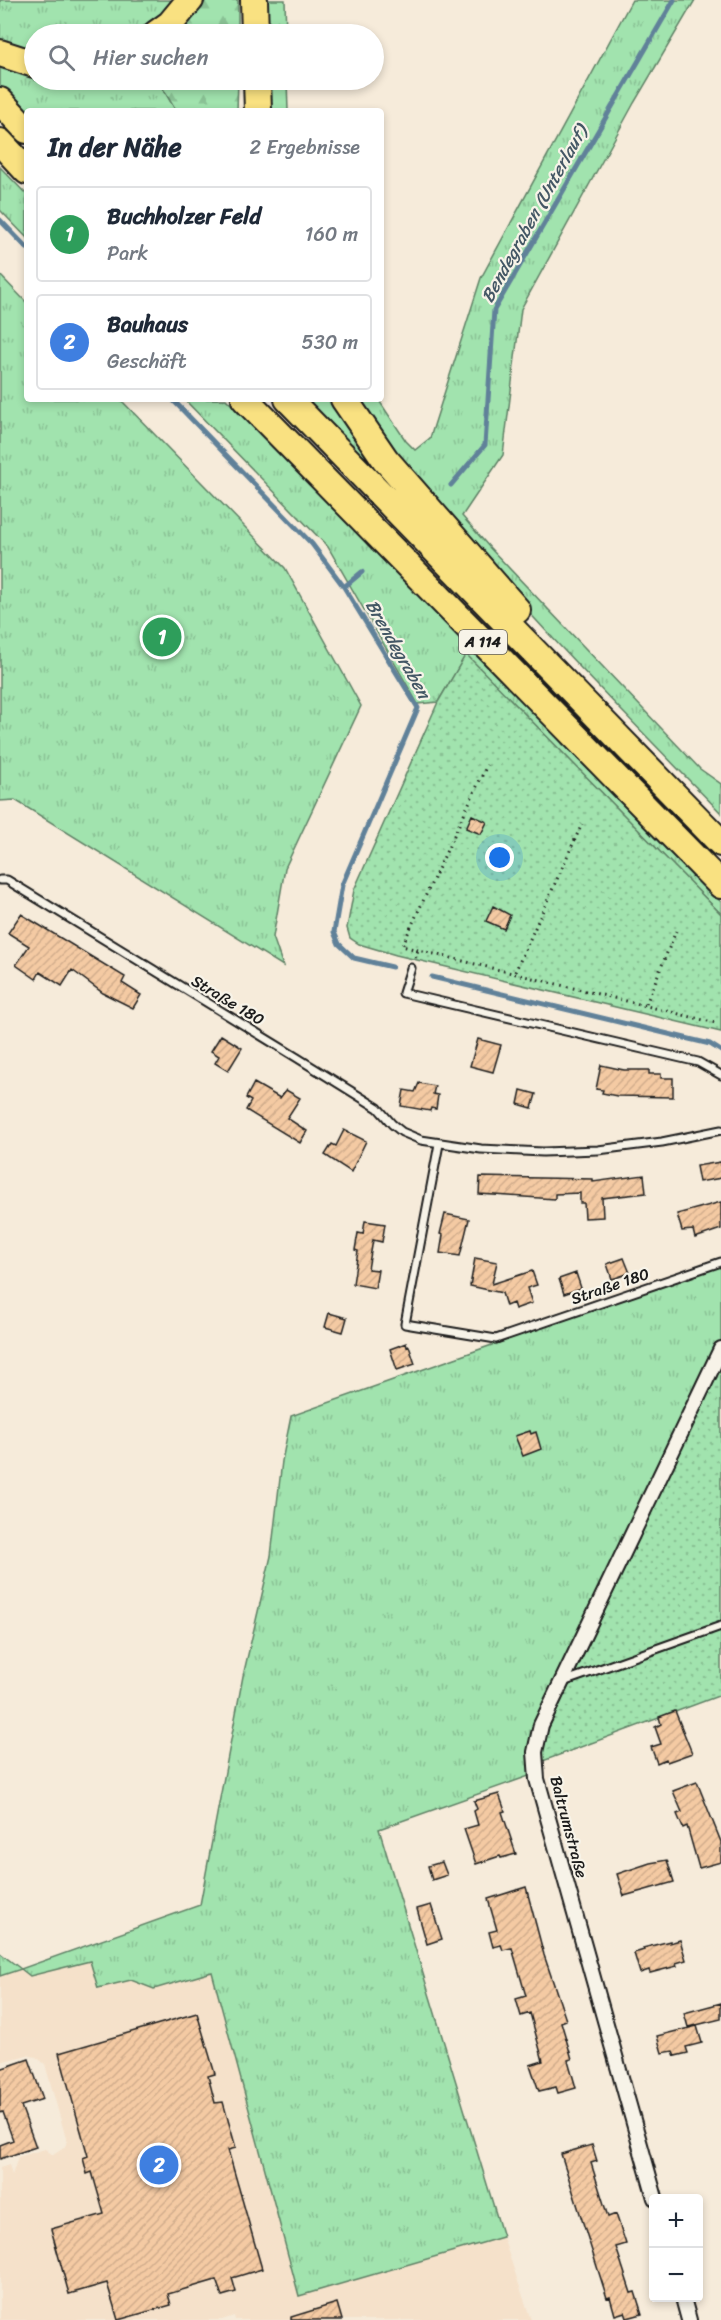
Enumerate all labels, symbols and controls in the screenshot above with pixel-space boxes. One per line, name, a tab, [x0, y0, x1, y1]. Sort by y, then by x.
search box	[24, 24, 384, 90]
text: Hier suchen	[93, 38, 208, 77]
icon: search	[45, 41, 78, 74]
water label: Bendegraben (Unterlauf)	[472, 116, 598, 309]
text: In der Nähe	[48, 124, 182, 170]
text: 2 Ergebnisse	[250, 130, 360, 165]
text: Buchholzer Feld	[107, 197, 261, 236]
text: 1	[65, 217, 74, 252]
text: 160 m	[305, 217, 358, 252]
text: Park	[107, 236, 148, 271]
text: Bauhaus	[107, 305, 188, 344]
text: 2	[64, 325, 75, 360]
text: 530 m	[302, 325, 358, 360]
text: Geschäft	[107, 344, 186, 379]
water label: Brendegraben	[357, 593, 441, 707]
pin: 1	[142, 614, 182, 660]
road number: A 114	[459, 630, 507, 654]
your location	[485, 843, 514, 872]
street label: Straße 180	[186, 967, 270, 1033]
street label: Straße 180	[567, 1259, 653, 1313]
street label: Baltrumstraße	[541, 1773, 597, 1881]
pin: 2	[140, 2142, 178, 2188]
map controls	[649, 2194, 703, 2302]
button: +	[649, 2194, 703, 2248]
button: −	[649, 2248, 703, 2302]

